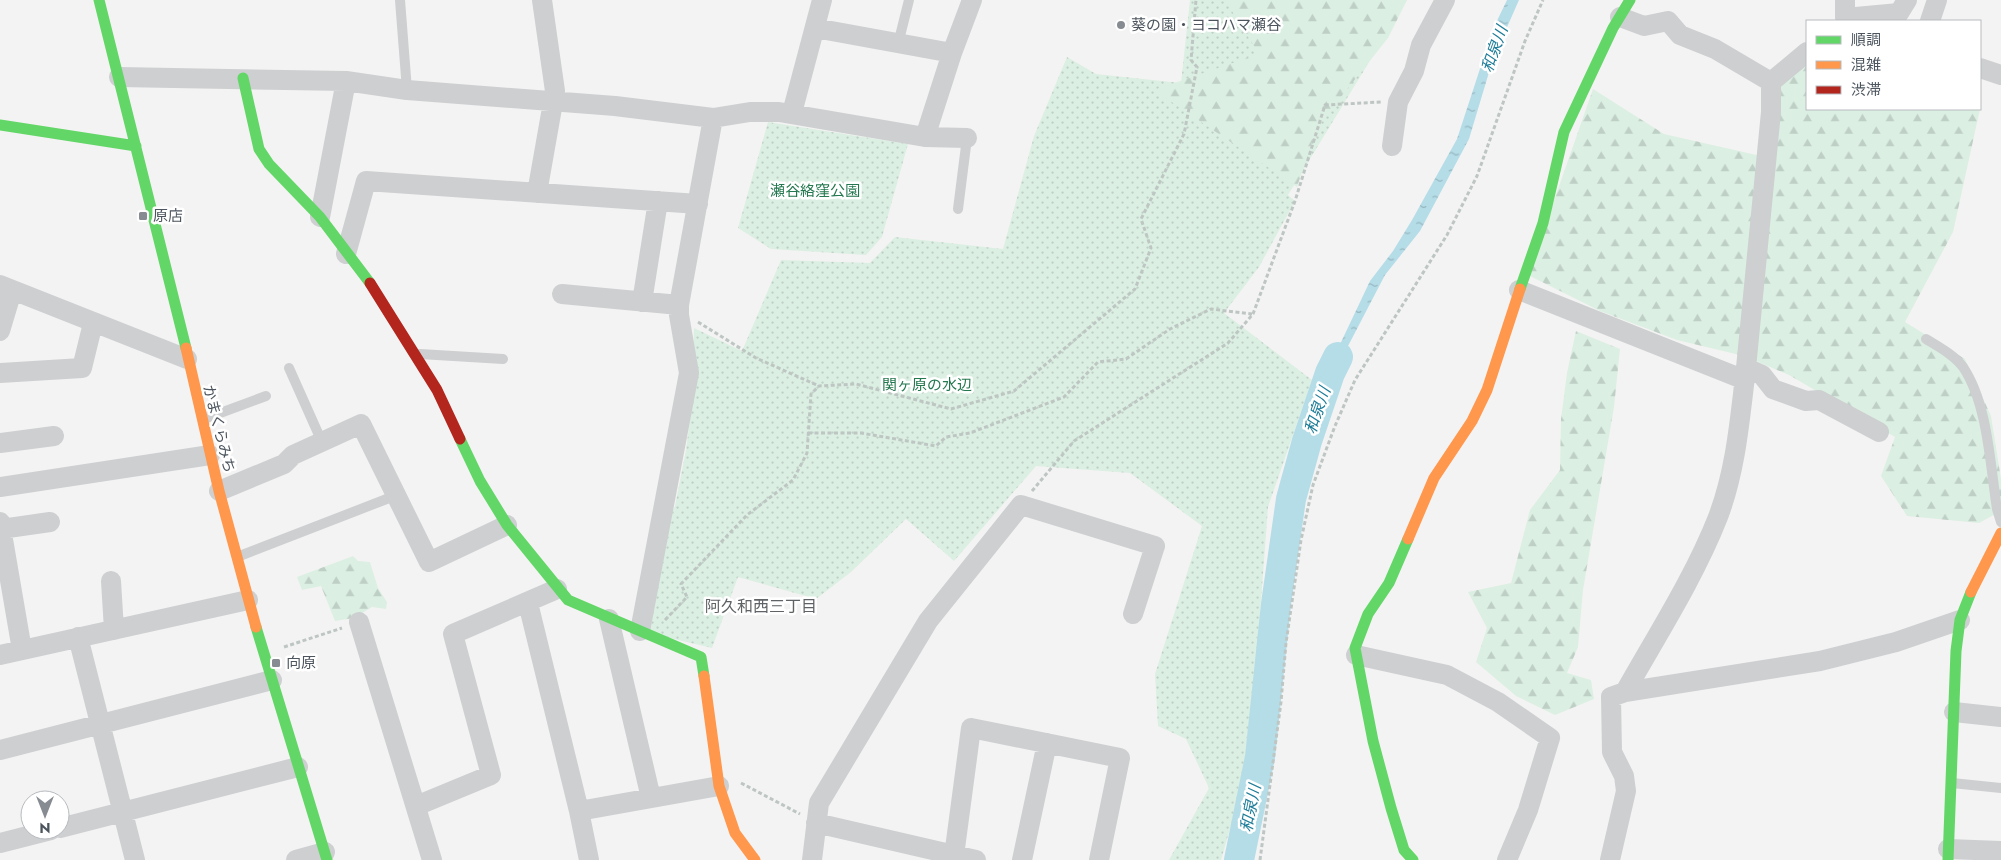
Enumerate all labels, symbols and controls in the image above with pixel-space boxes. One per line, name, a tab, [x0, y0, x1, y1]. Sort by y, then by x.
place label: 葵の園・ヨコハマ瀬谷	[1131, 14, 1281, 36]
marker: 葵の園・ヨコハマ瀬谷	[1115, 19, 1127, 31]
legend	[1806, 20, 1981, 110]
water label: 和泉川	[1475, 21, 1514, 76]
text: 順調	[1851, 29, 1881, 51]
text: 混雑	[1851, 54, 1881, 76]
text: 渋滞	[1851, 79, 1881, 101]
park label: 瀬谷絡窪公園	[770, 180, 860, 202]
place label: 原店	[153, 205, 183, 227]
marker: 原店	[137, 210, 149, 222]
park label: 関ヶ原の水辺	[882, 374, 972, 396]
water label: 和泉川	[1299, 382, 1337, 437]
street label: かまくらみち	[197, 383, 241, 475]
district label: 阿久和西三丁目	[705, 595, 817, 618]
place label: 向原	[286, 652, 316, 674]
marker: 向原	[270, 657, 282, 669]
water label: 和泉川	[1235, 780, 1267, 834]
north arrow	[20, 790, 70, 840]
text: N	[39, 818, 51, 838]

